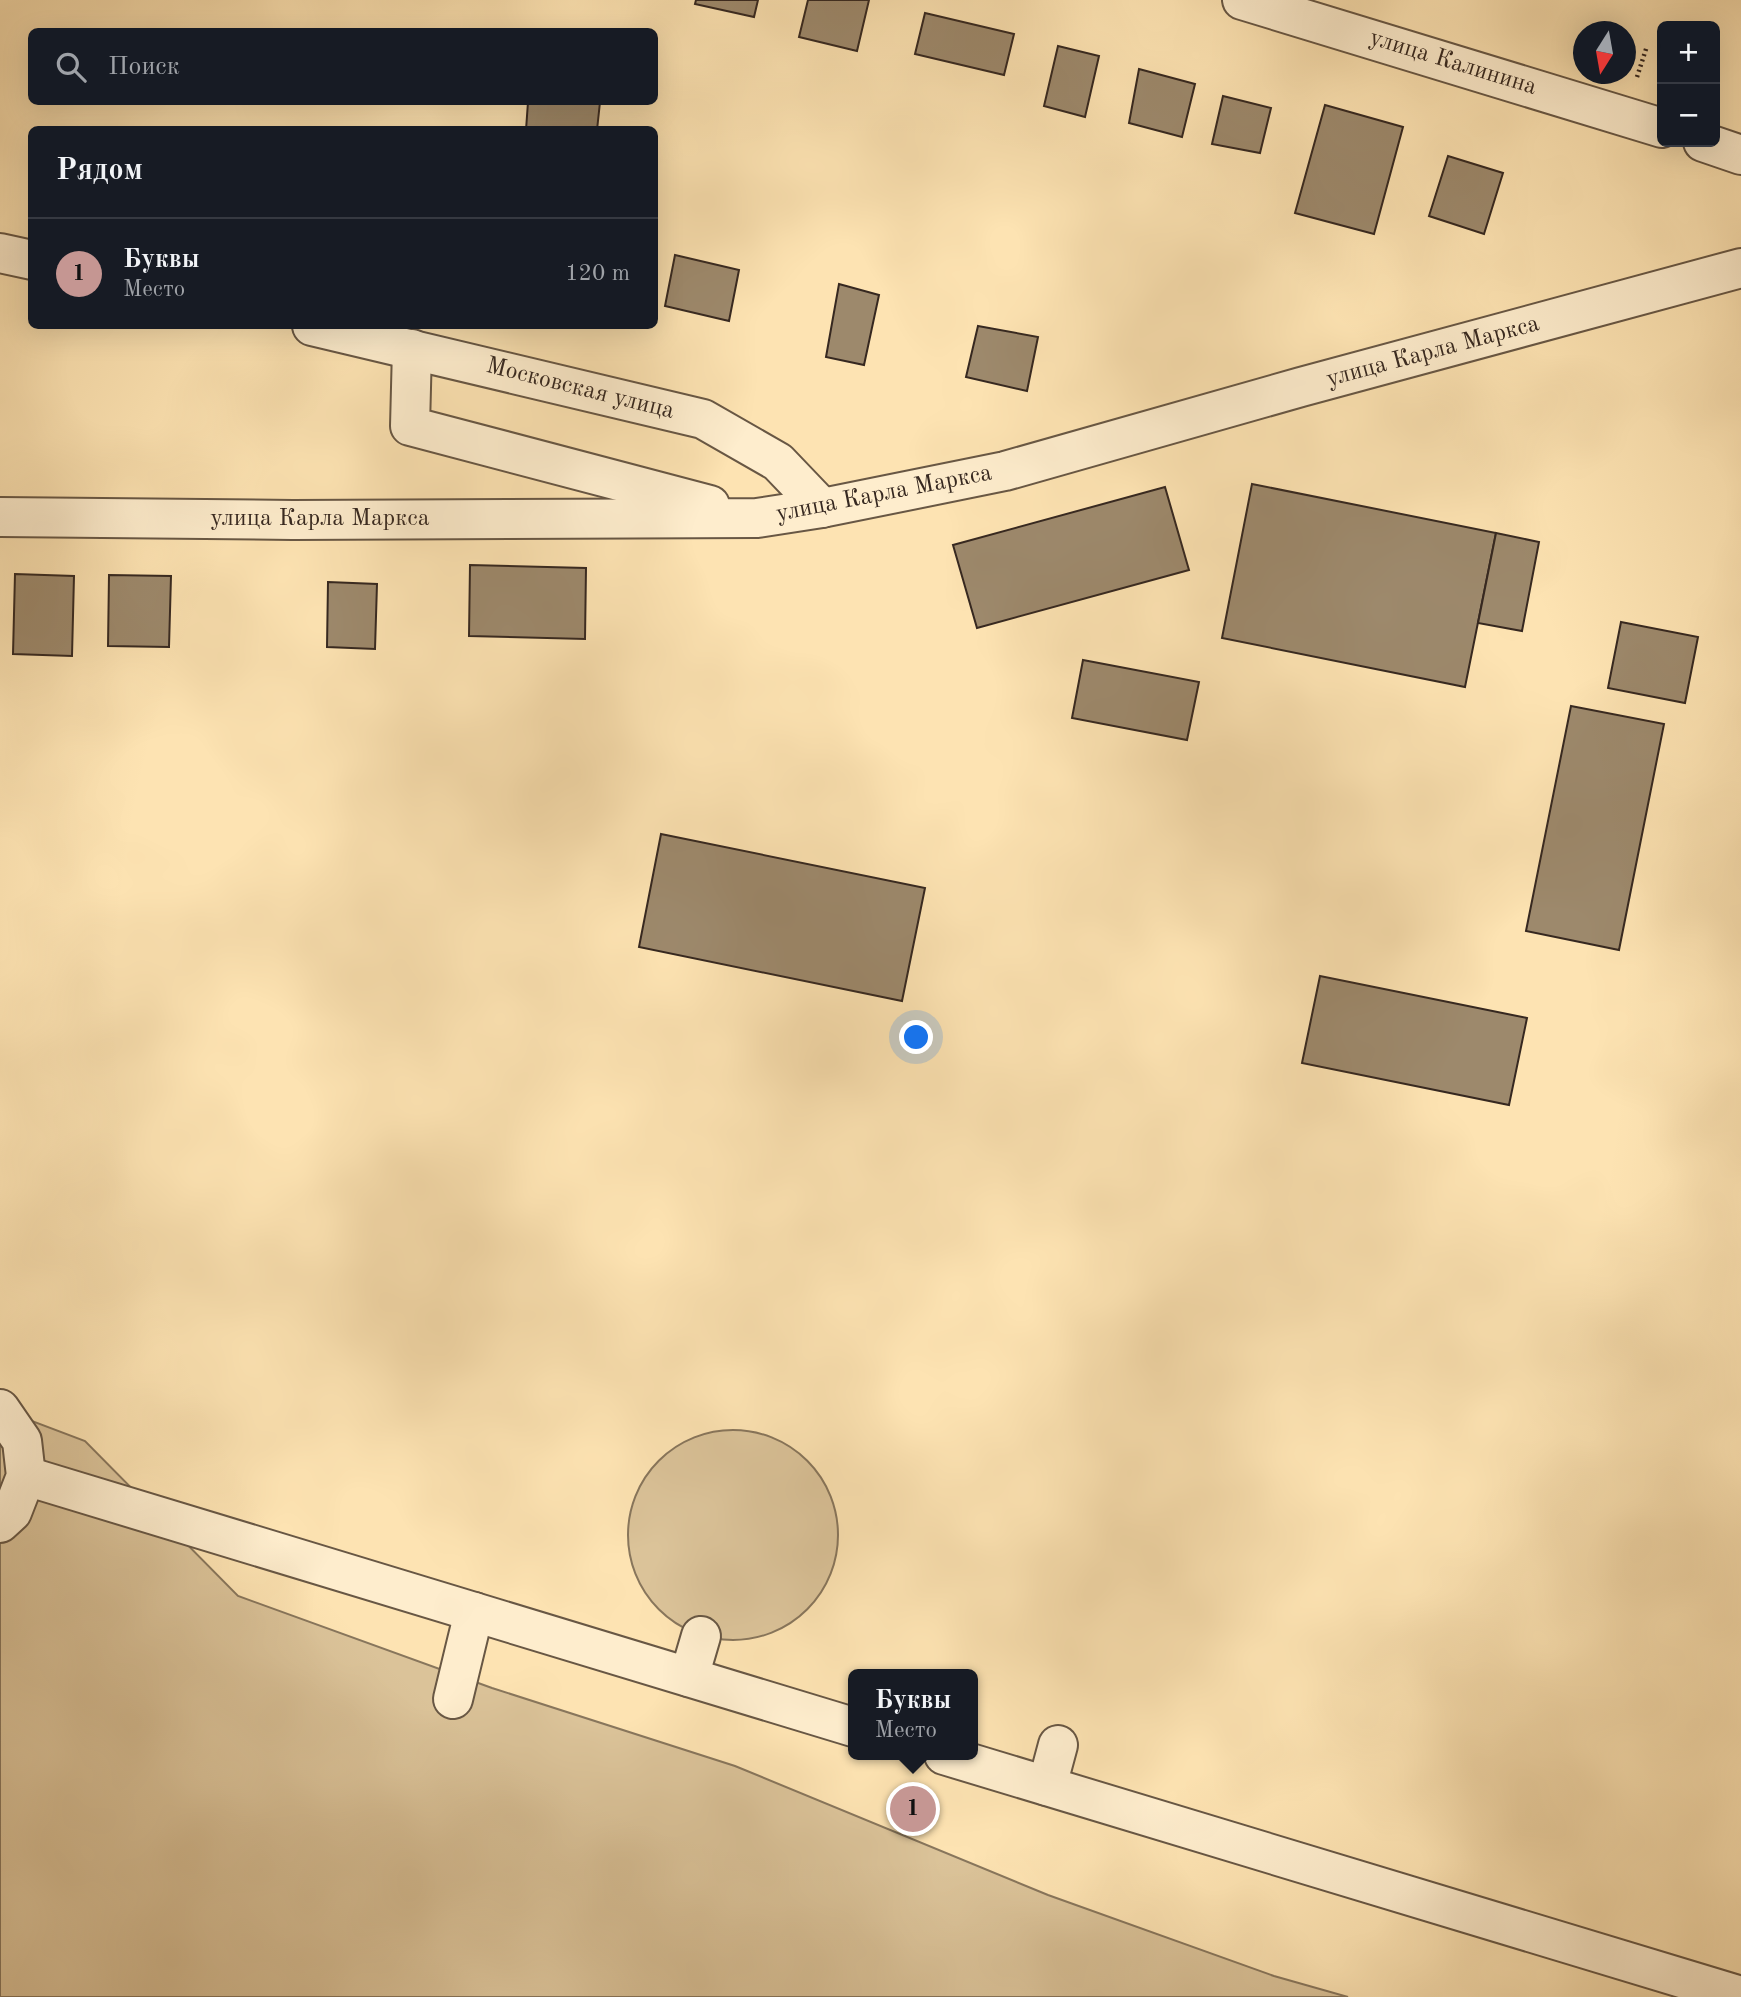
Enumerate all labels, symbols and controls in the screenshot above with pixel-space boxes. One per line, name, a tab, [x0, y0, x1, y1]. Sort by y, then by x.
north arrow	[1573, 21, 1636, 84]
map controls	[1657, 21, 1720, 147]
button: +	[1657, 21, 1720, 84]
street label: улица Калинина	[1367, 26, 1540, 100]
search box	[28, 28, 658, 105]
icon: search	[52, 48, 90, 86]
text: Поиск	[108, 54, 180, 80]
button: −	[1657, 84, 1720, 147]
text: Рядом	[56, 156, 143, 186]
text: Буквы	[123, 247, 200, 273]
text: 1	[72, 262, 86, 285]
text: 120 m	[565, 262, 630, 285]
text: Место	[123, 278, 185, 301]
street label: улица Карла Маркса	[1324, 312, 1542, 392]
street label: Московская улица	[484, 354, 677, 424]
street label: улица Карла Маркса	[774, 461, 994, 527]
street label: улица Карла Маркса	[210, 507, 430, 531]
your location	[899, 1020, 933, 1054]
popup	[848, 1669, 978, 1760]
text: Буквы	[875, 1688, 951, 1714]
text: Место	[875, 1719, 937, 1742]
pin: 1	[890, 1783, 936, 1835]

